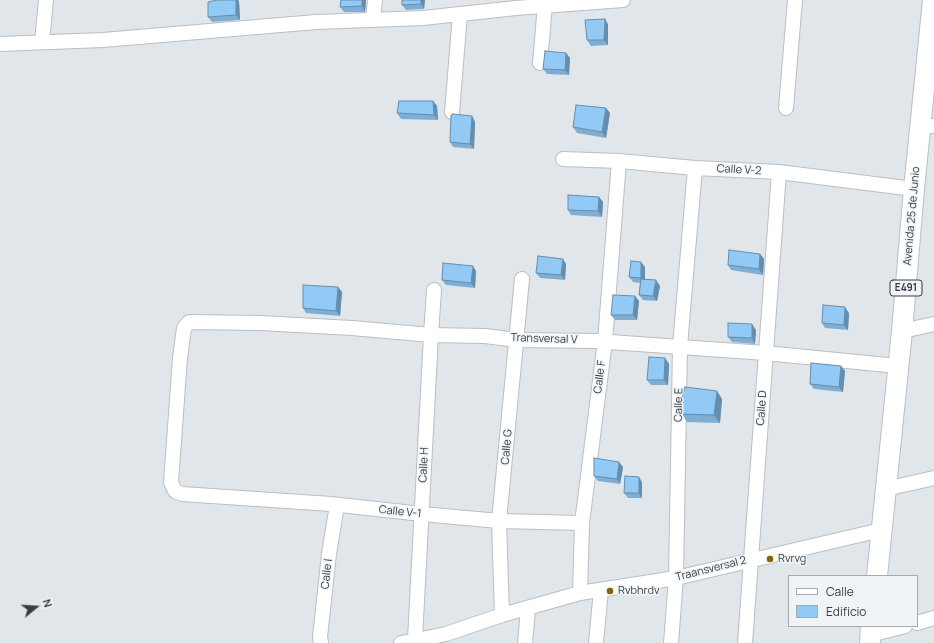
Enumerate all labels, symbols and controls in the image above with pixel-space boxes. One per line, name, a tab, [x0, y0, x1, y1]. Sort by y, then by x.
street label: Calle V-2	[716, 162, 762, 178]
street label: Avenida 25 de Junio	[901, 166, 923, 266]
road number: E491	[890, 280, 922, 296]
street label: Transversal V	[510, 331, 578, 347]
street label: Calle F	[591, 360, 609, 394]
street label: Calle E	[672, 388, 686, 422]
street label: Calle D	[754, 390, 770, 426]
street label: Calle G	[499, 429, 515, 465]
street label: Calle H	[416, 447, 432, 483]
street label: Calle V-1	[378, 503, 422, 521]
place label: Rvrvg	[778, 552, 806, 566]
street label: Traansversal 2	[674, 554, 748, 584]
marker: Rvrvg	[765, 554, 775, 564]
street label: Calle I	[319, 558, 335, 590]
legend	[788, 575, 918, 627]
text: Calle	[826, 583, 854, 600]
place label: Rvbhrdv	[618, 584, 660, 598]
marker: Rvbhrdv	[605, 586, 615, 596]
north arrow	[16, 587, 56, 627]
text: N	[40, 597, 56, 609]
text: Edificio	[826, 603, 866, 620]

